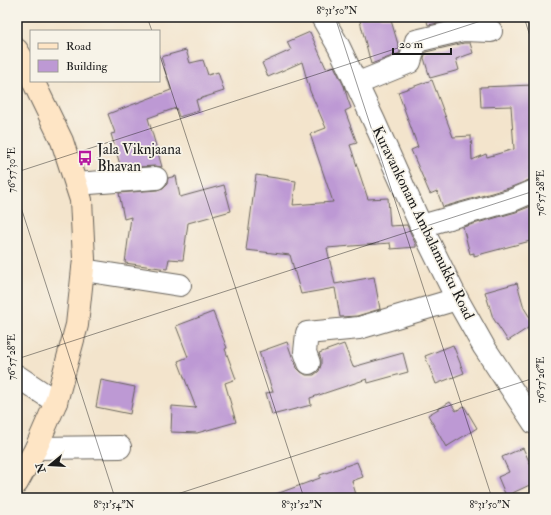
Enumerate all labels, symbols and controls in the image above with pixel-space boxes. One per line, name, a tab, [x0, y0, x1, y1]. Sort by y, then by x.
text: 8°31'50"N	[317, 5, 358, 17]
legend	[30, 30, 160, 82]
scale bar	[393, 30, 451, 56]
text: 20 m	[399, 37, 424, 52]
text: Road	[66, 39, 91, 54]
text: Building	[66, 59, 109, 74]
street label: Kuravankonam Ambalamukku Road	[368, 123, 478, 323]
place label: Jala Viknjaana Bhavan	[96, 140, 182, 176]
text: 76°57'30"E	[6, 147, 18, 193]
bus stop icon: Jala Viknjaana Bhavan	[76, 149, 94, 167]
text: 76°57'28"E	[535, 170, 547, 216]
text: 76°57'28"E	[6, 334, 18, 380]
text: 76°57'26"E	[535, 357, 547, 403]
north arrow	[30, 445, 70, 485]
text: N	[33, 460, 49, 476]
text: 8°31'54"N	[93, 499, 135, 511]
text: 8°31'52"N	[282, 499, 323, 511]
text: 8°31'50"N	[470, 499, 511, 511]

